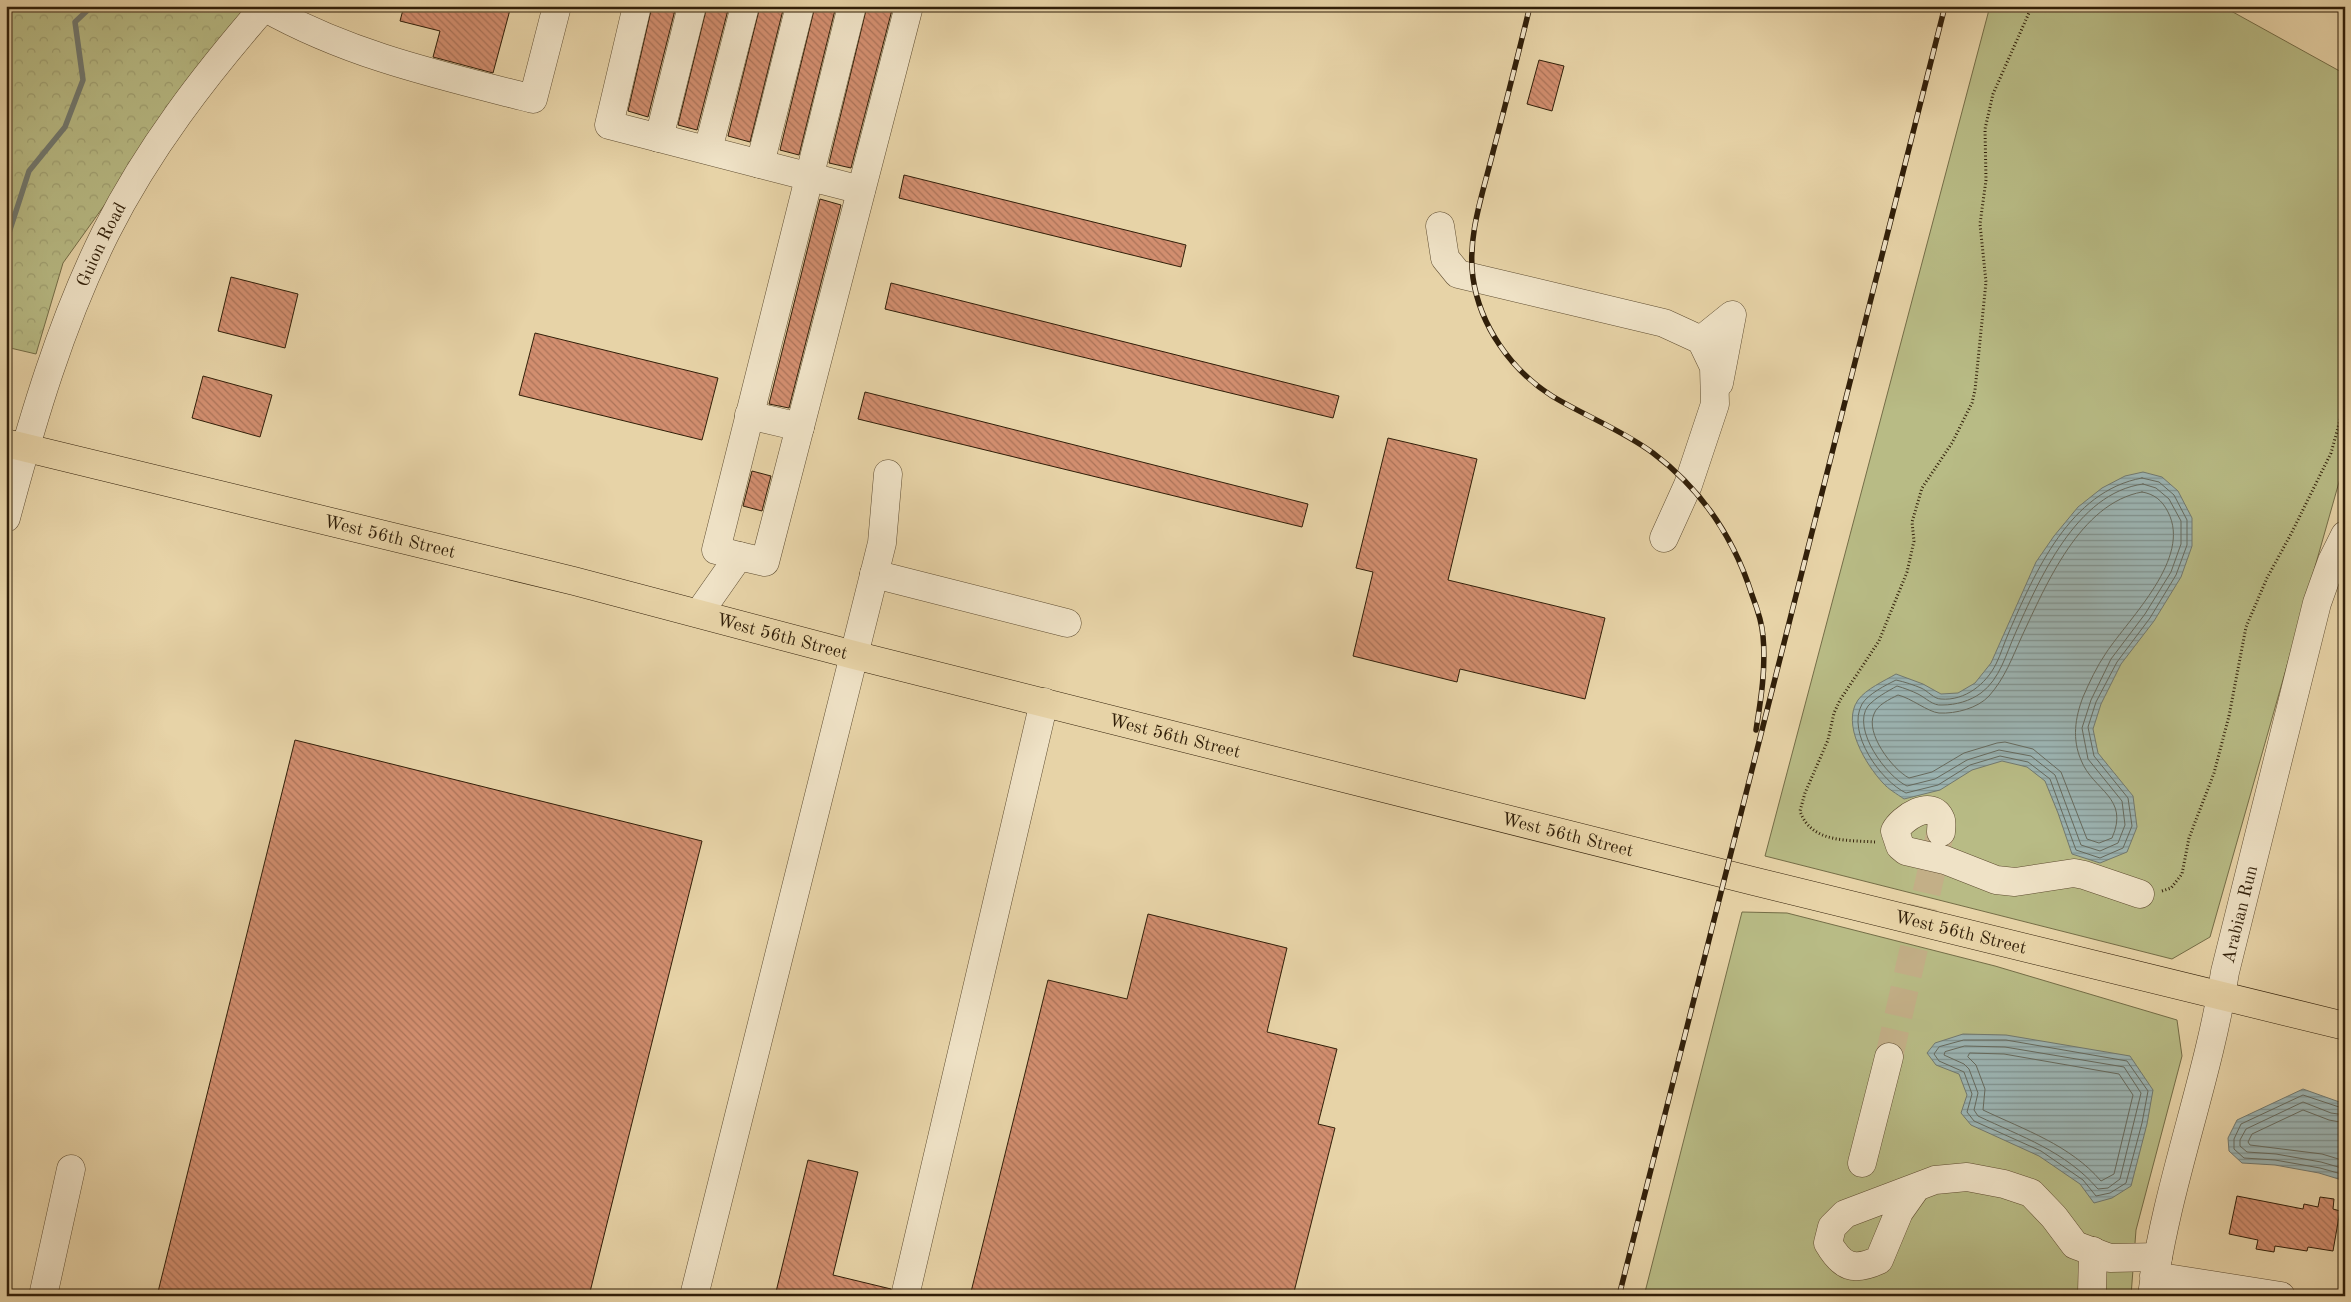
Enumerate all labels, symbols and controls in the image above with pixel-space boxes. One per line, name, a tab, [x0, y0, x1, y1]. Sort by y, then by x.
street label: Guion Road	[74, 200, 130, 290]
street label: West 56th Street	[322, 513, 457, 562]
street label: West 56th Street	[715, 611, 850, 663]
street label: West 56th Street	[1107, 711, 1242, 762]
street label: West 56th Street	[1500, 810, 1635, 861]
street label: Arabian Run	[2220, 863, 2261, 965]
street label: West 56th Street	[1893, 908, 2028, 958]

